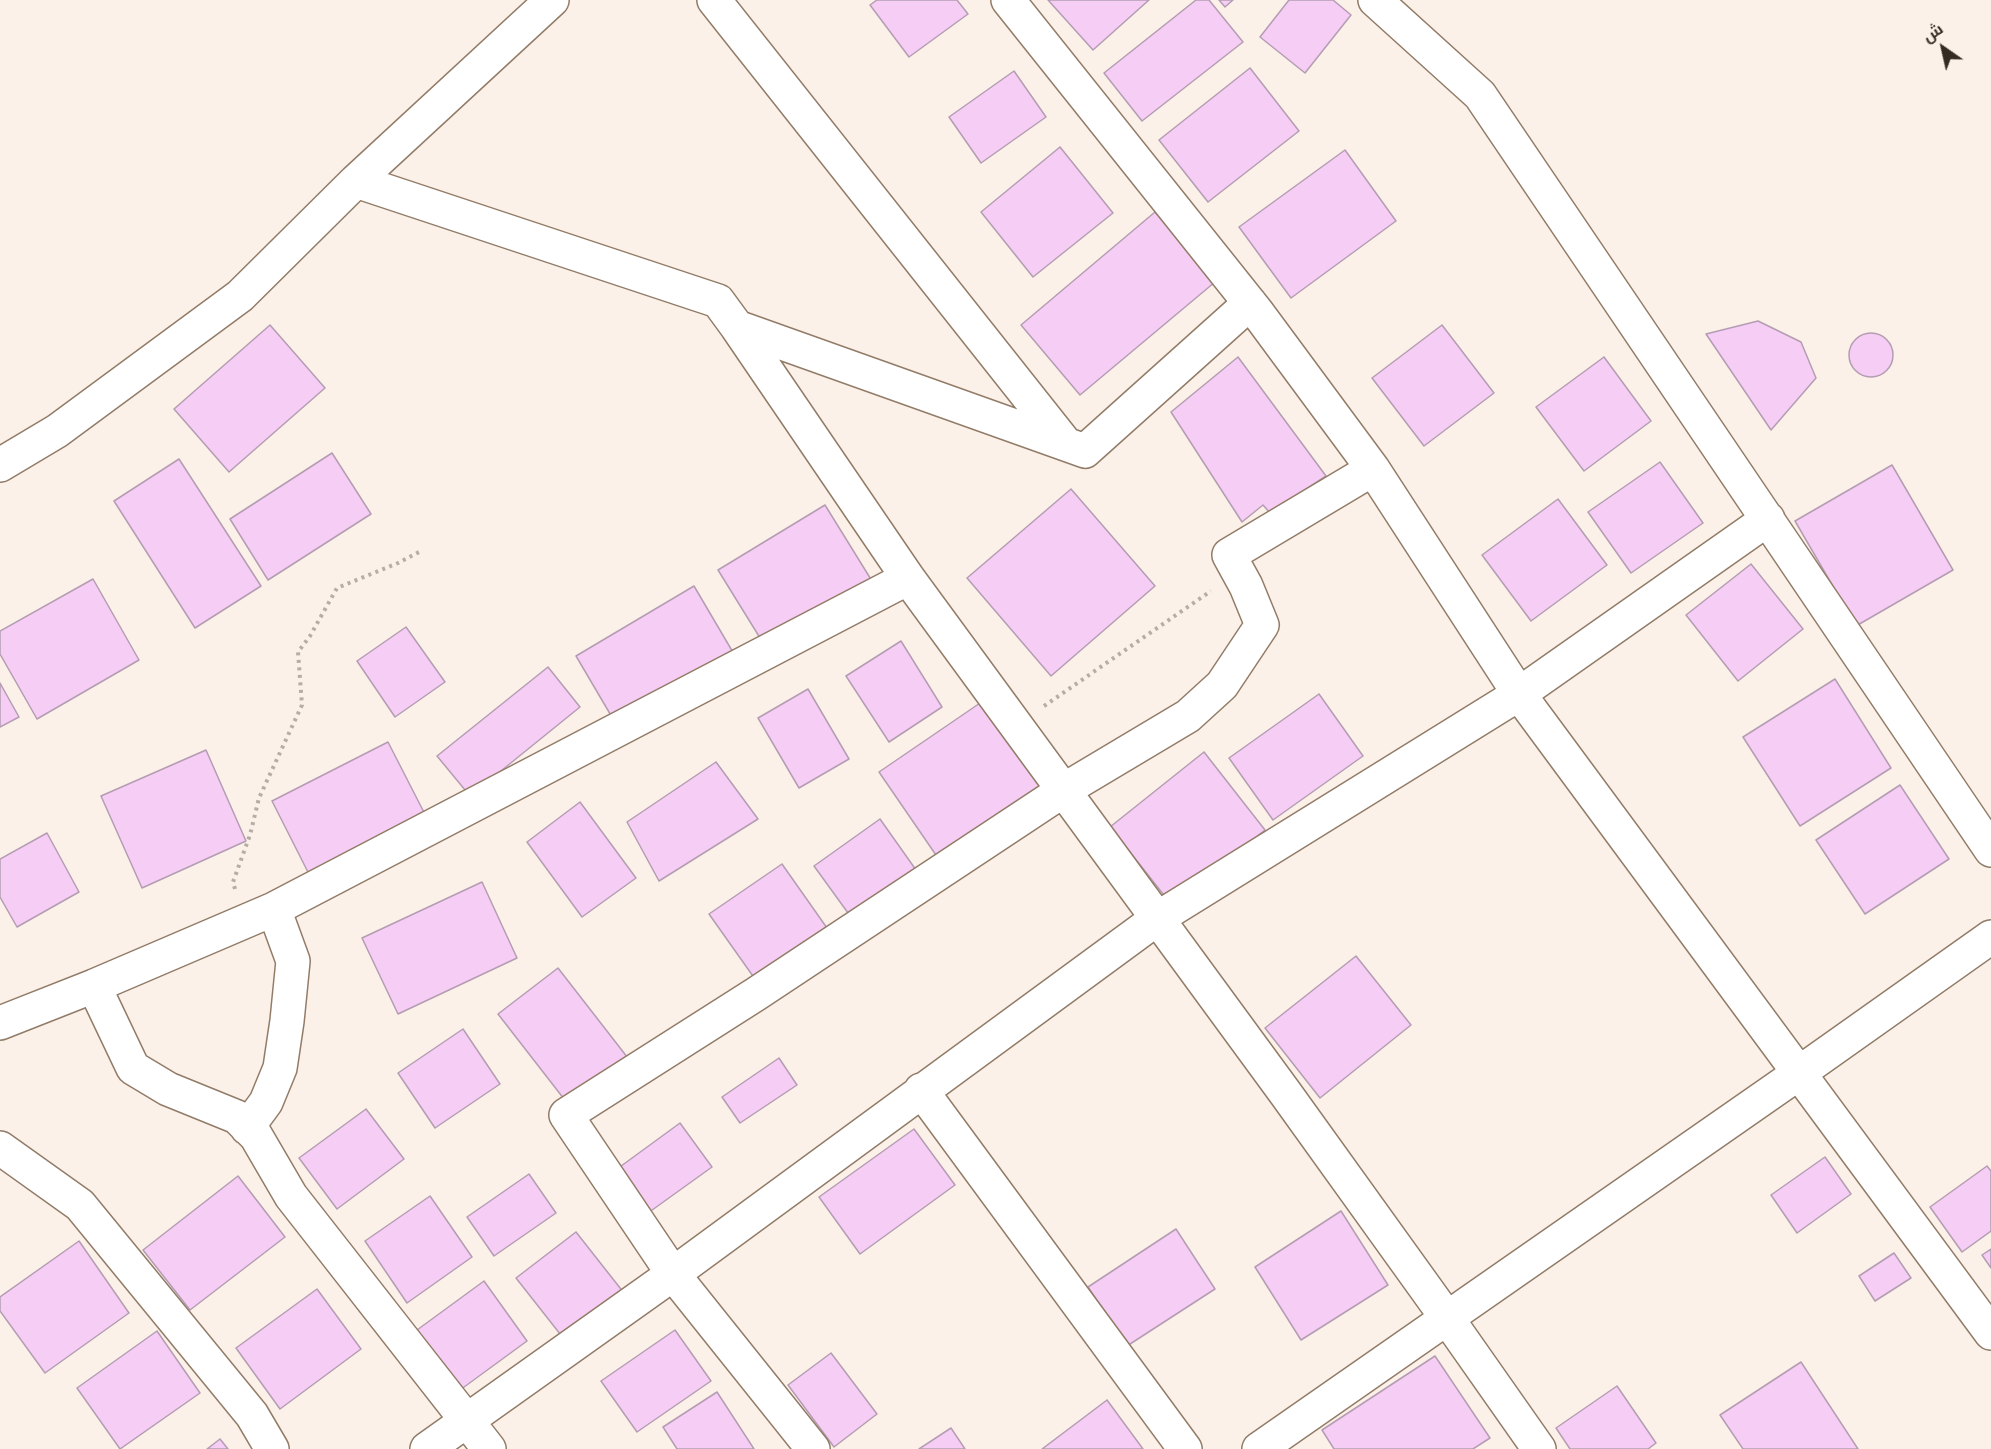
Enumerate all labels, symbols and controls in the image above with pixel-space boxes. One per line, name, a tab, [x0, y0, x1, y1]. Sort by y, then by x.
north arrow	[1913, 18, 1973, 78]
text: ش	[1919, 19, 1946, 46]

